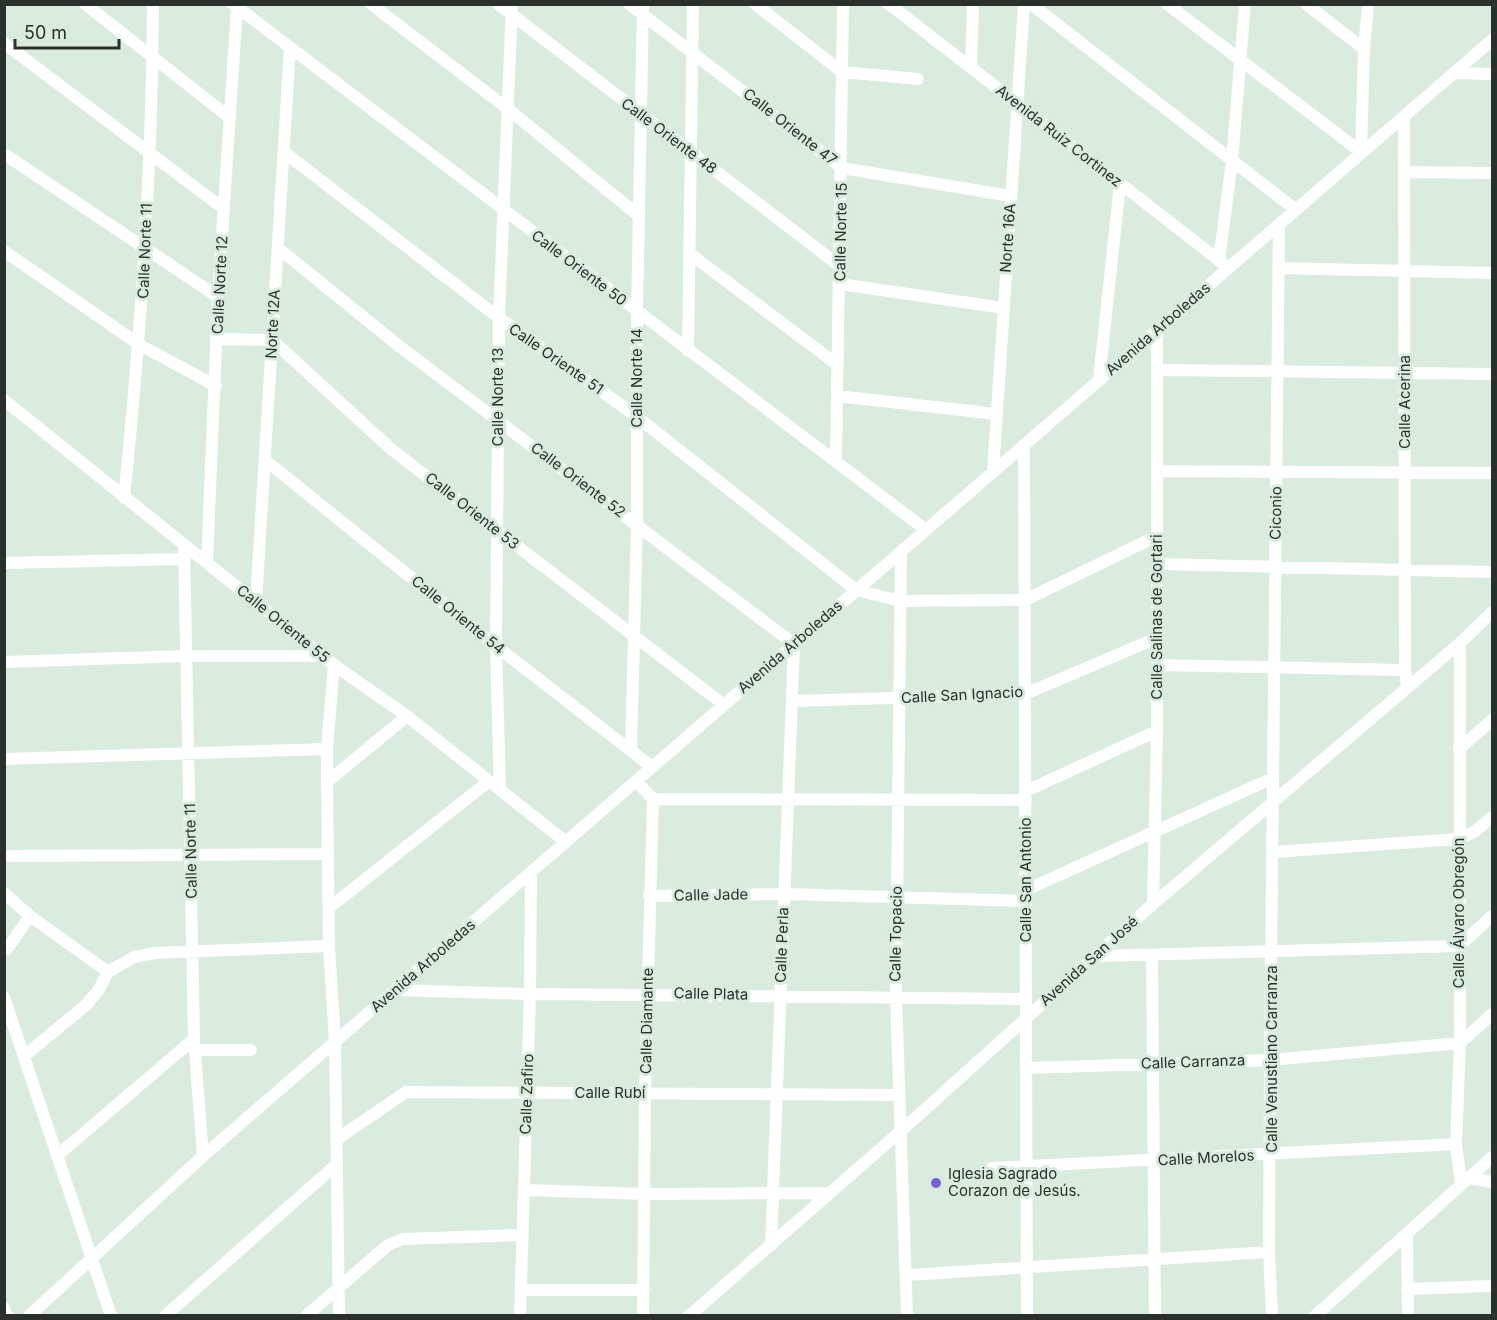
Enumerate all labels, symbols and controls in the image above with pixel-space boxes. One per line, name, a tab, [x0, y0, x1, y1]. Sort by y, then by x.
scale bar	[15, 12, 118, 50]
text: 50 m	[24, 22, 67, 43]
street label: Avenida Ruiz Cortinez	[992, 80, 1126, 191]
street label: Calle Oriente 47	[739, 84, 841, 169]
street label: Calle Oriente 48	[618, 93, 721, 178]
street label: Calle Norte 15	[830, 182, 851, 282]
street label: Calle Norte 11	[133, 203, 156, 299]
street label: Norte 16A	[996, 203, 1019, 273]
street label: Calle Oriente 50	[528, 226, 631, 310]
street label: Calle Norte 12	[207, 235, 232, 335]
street label: Avenida Arboledas	[1101, 278, 1214, 379]
street label: Norte 12A	[261, 289, 284, 359]
street label: Calle Oriente 51	[505, 319, 607, 398]
street label: Calle Norte 14	[627, 328, 646, 428]
street label: Calle Norte 13	[488, 348, 507, 446]
street label: Calle Acerina	[1395, 355, 1414, 449]
street label: Calle Oriente 52	[527, 438, 630, 522]
street label: Calle Oriente 53	[421, 468, 523, 553]
street label: Ciconio	[1266, 486, 1285, 540]
street label: Calle Salinas de Gortari	[1147, 534, 1166, 700]
street label: Calle Oriente 54	[408, 571, 509, 658]
street label: Calle Oriente 55	[233, 580, 334, 667]
street label: Avenida Arboledas	[733, 596, 846, 697]
street label: Calle San Ignacio	[900, 682, 1024, 707]
street label: Calle Norte 11	[180, 803, 201, 899]
street label: Calle San Antonio	[1016, 817, 1035, 943]
street label: Calle Álvaro Obregón	[1449, 838, 1468, 988]
street label: Calle Jade	[674, 884, 748, 905]
street label: Calle Topacio	[885, 886, 906, 982]
street label: Calle Perla	[771, 907, 792, 983]
street label: Avenida San José	[1036, 911, 1142, 1010]
street label: Avenida Arboledas	[366, 915, 479, 1016]
street label: Calle Venustiano Carranza	[1262, 965, 1281, 1153]
street label: Calle Diamante	[636, 968, 657, 1074]
street label: Calle Plata	[674, 983, 748, 1004]
street label: Calle Carranza	[1140, 1050, 1246, 1073]
street label: Calle Zafiro	[516, 1053, 537, 1135]
street label: Calle Rubí	[575, 1083, 646, 1102]
street label: Calle Morelos	[1157, 1145, 1255, 1170]
place label: Iglesia Sagrado Corazon de Jesús.	[948, 1164, 1081, 1200]
marker: Iglesia Sagrado Corazon de Jesús.	[929, 1176, 943, 1190]

